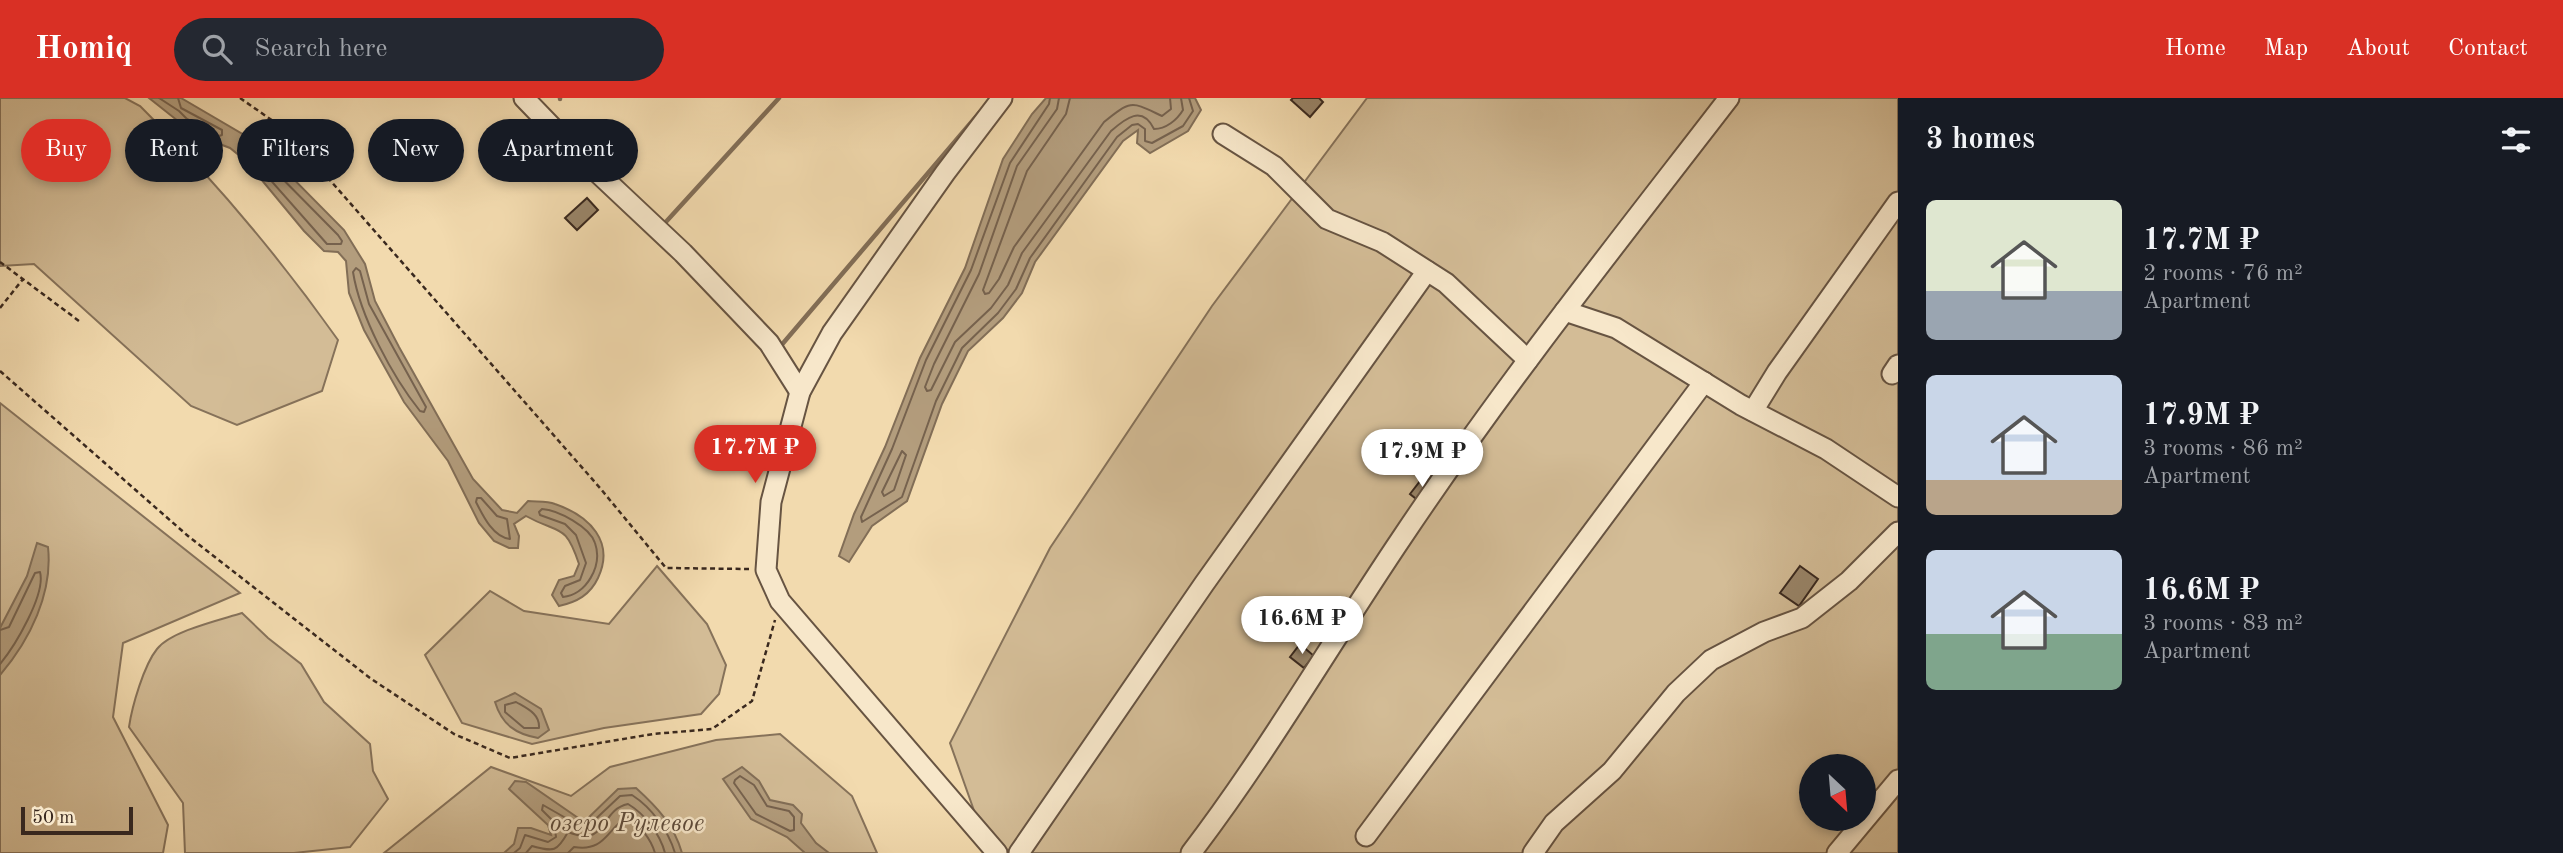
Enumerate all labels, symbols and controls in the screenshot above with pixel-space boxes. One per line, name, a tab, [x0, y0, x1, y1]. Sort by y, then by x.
search box	[174, 18, 664, 81]
icon: search	[198, 30, 236, 68]
text: Homiq	[35, 33, 132, 66]
text: Search here	[254, 36, 387, 62]
text: Home	[2165, 37, 2226, 61]
text: Map	[2264, 37, 2308, 61]
text: About	[2346, 37, 2410, 61]
text: Contact	[2448, 37, 2528, 61]
chip: Buy	[21, 119, 111, 182]
chip: Rent	[125, 119, 223, 182]
chip: Filters	[237, 119, 354, 182]
chip: New	[368, 119, 464, 182]
chip: Apartment	[478, 119, 638, 182]
icon: filters	[2497, 121, 2535, 159]
text: 3 homes	[1926, 125, 2035, 155]
text: 17.7M ₽	[2143, 226, 2260, 256]
icon: home	[1982, 228, 2066, 312]
text: 2 rooms · 76 m²	[2143, 262, 2303, 285]
text: Apartment	[2143, 290, 2251, 313]
text: 17.9M ₽	[2143, 401, 2260, 431]
icon: home	[1982, 403, 2066, 487]
pin: 17.7M ₽	[690, 426, 820, 485]
pin: 17.9M ₽	[1357, 430, 1487, 489]
text: 17.7M ₽	[710, 436, 800, 459]
text: 3 rooms · 86 m²	[2143, 437, 2303, 460]
text: 17.9M ₽	[1377, 440, 1467, 463]
text: Apartment	[2143, 465, 2251, 488]
text: 16.6M ₽	[2143, 576, 2260, 606]
icon: home	[1982, 578, 2066, 662]
pin: 16.6M ₽	[1237, 596, 1367, 656]
text: 16.6M ₽	[1257, 607, 1347, 630]
text: 3 rooms · 83 m²	[2143, 612, 2303, 635]
text: Apartment	[2143, 640, 2251, 663]
north arrow	[1799, 754, 1876, 831]
map controls	[1799, 754, 1876, 831]
scale bar	[21, 804, 133, 836]
text: 50 m	[32, 809, 74, 828]
water label: озеро Рулевое	[549, 811, 705, 837]

